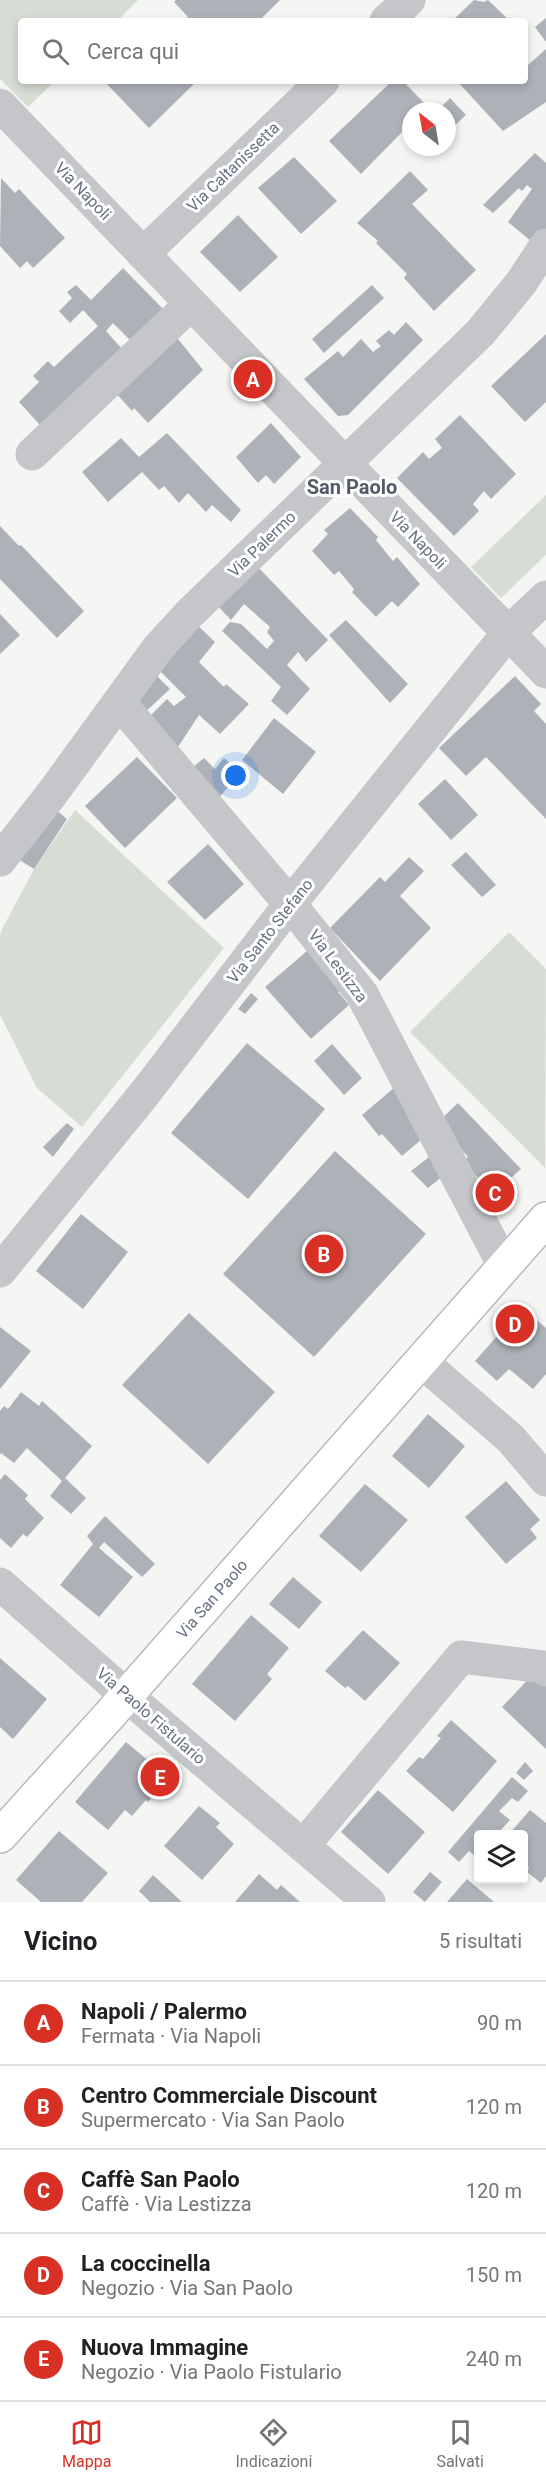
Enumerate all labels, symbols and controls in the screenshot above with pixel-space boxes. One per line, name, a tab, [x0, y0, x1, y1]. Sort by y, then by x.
search box	[18, 18, 528, 84]
icon: search	[39, 35, 72, 68]
text: Cerca qui	[87, 39, 179, 64]
north arrow	[402, 102, 456, 156]
street label: Via Caltanissetta	[183, 118, 283, 216]
street label: Via Napoli	[51, 158, 115, 224]
pin: A	[234, 356, 272, 401]
district label: San Paolo	[307, 475, 397, 499]
street label: Via Palermo	[224, 507, 300, 581]
street label: Via Napoli	[386, 507, 450, 573]
your location	[221, 761, 250, 790]
street label: Via Santo Stefano	[223, 875, 317, 987]
street label: Via Lestizza	[305, 926, 371, 1006]
pin: C	[476, 1170, 514, 1216]
pin: B	[304, 1232, 344, 1276]
pin: D	[496, 1302, 534, 1346]
street label: Via San Paolo	[172, 1556, 252, 1642]
street label: Via Paolo Fistulario	[93, 1664, 209, 1768]
pin: E	[140, 1754, 180, 1800]
map controls	[474, 1830, 528, 1884]
button: layers	[474, 1830, 528, 1884]
text: Vicino	[24, 1926, 98, 1956]
text: 5 risultati	[439, 1929, 522, 1953]
text: Napoli / Palermo	[81, 1999, 247, 2024]
text: A	[37, 2011, 50, 2035]
text: 90 m	[477, 2011, 522, 2035]
text: Fermata · Via Napoli	[81, 2024, 261, 2048]
text: Centro Commerciale Discount	[81, 2083, 377, 2108]
text: B	[37, 2095, 50, 2119]
text: 120 m	[466, 2095, 522, 2119]
text: Supermercato · Via San Paolo	[81, 2108, 345, 2132]
text: Caffè San Paolo	[81, 2167, 240, 2192]
text: C	[37, 2179, 50, 2203]
text: 120 m	[466, 2179, 522, 2203]
text: Caffè · Via Lestizza	[81, 2192, 252, 2216]
text: La coccinella	[81, 2251, 210, 2276]
text: D	[37, 2263, 50, 2287]
text: 150 m	[466, 2263, 522, 2287]
text: Negozio · Via San Paolo	[81, 2276, 293, 2300]
text: Nuova Immagine	[81, 2335, 248, 2360]
text: E	[38, 2347, 49, 2371]
text: 240 m	[466, 2347, 522, 2371]
text: Negozio · Via Paolo Fistulario	[81, 2360, 342, 2384]
tab: Mappa	[62, 2416, 111, 2471]
tab: Indicazioni	[235, 2416, 312, 2471]
tab: Salvati	[436, 2416, 484, 2471]

